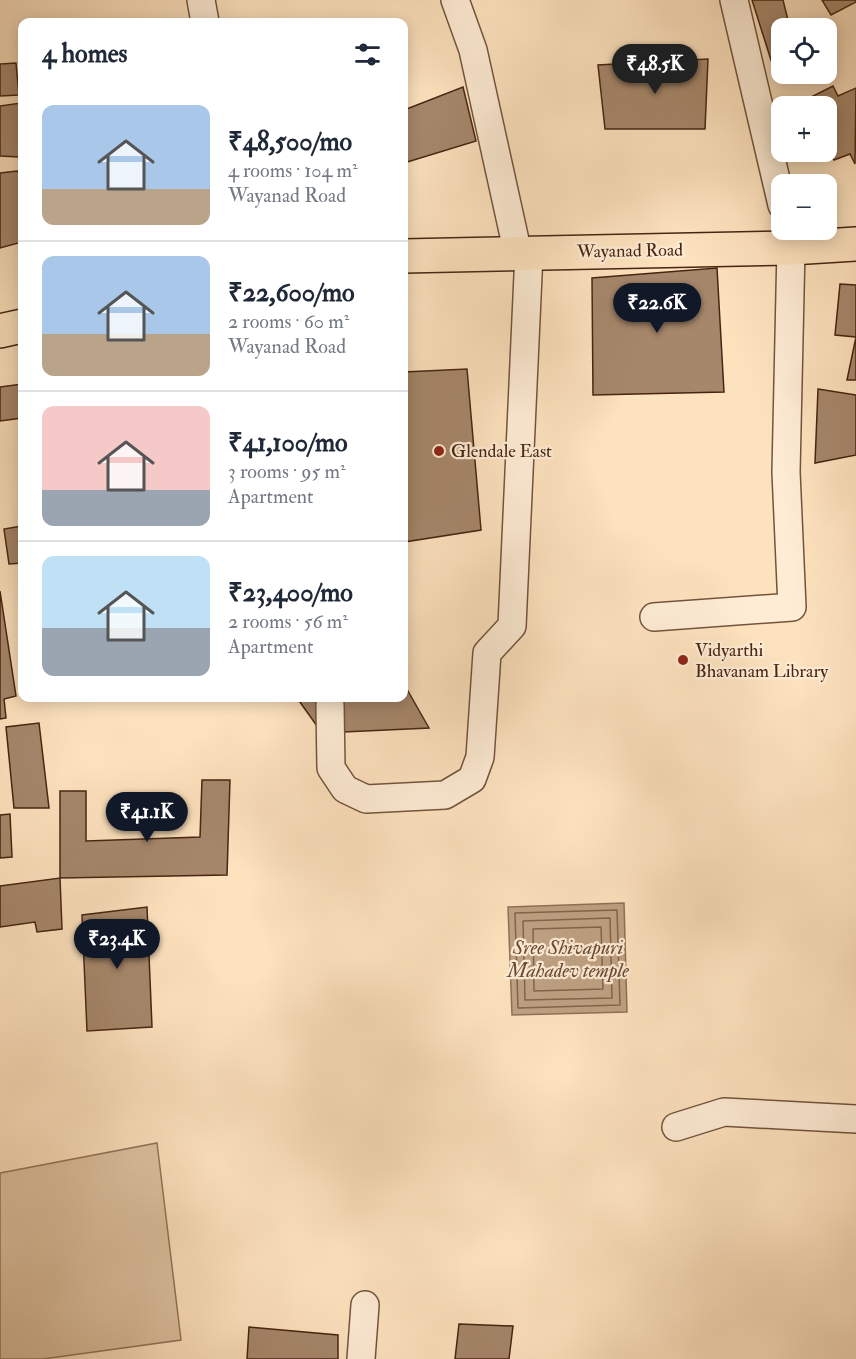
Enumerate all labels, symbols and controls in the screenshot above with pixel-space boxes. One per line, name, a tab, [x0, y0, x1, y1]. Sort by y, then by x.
map controls	[771, 18, 837, 240]
button: locate	[771, 18, 837, 84]
text: 4 homes	[42, 38, 128, 70]
icon: filters	[351, 38, 384, 71]
pin: ₹48.5K	[606, 44, 704, 95]
text: ₹48.5K	[626, 51, 684, 76]
button: +	[771, 96, 837, 162]
text: ₹48,500/mo	[228, 126, 352, 158]
icon: home	[90, 129, 162, 201]
text: 4 rooms · 104 m²	[228, 158, 358, 183]
button: −	[771, 174, 837, 240]
text: Wayanad Road	[228, 183, 346, 208]
street label: Wayanad Road	[576, 239, 683, 263]
text: ₹22,600/mo	[228, 277, 355, 309]
icon: home	[90, 280, 162, 352]
pin: ₹22.6K	[608, 283, 706, 334]
text: ₹22.6K	[627, 290, 687, 315]
text: 2 rooms · 60 m²	[228, 309, 349, 334]
text: Wayanad Road	[228, 334, 346, 359]
text: ₹41,100/mo	[228, 427, 347, 459]
icon: home	[90, 430, 162, 502]
place label: Glendale East	[451, 440, 552, 463]
marker: Glendale East	[432, 444, 446, 458]
text: 3 rooms · 95 m²	[228, 459, 346, 484]
text: Apartment	[228, 484, 313, 509]
text: ₹23,400/mo	[228, 577, 353, 609]
icon: home	[90, 580, 162, 652]
text: 2 rooms · 56 m²	[228, 609, 348, 634]
text: Apartment	[228, 634, 313, 659]
place label: Vidyarthi Bhavanam Library	[695, 639, 829, 683]
marker: Vidyarthi Bhavanam Library	[676, 653, 690, 667]
pin: ₹41.1K	[98, 792, 196, 843]
text: ₹41.1K	[120, 799, 174, 824]
pin: ₹23.4K	[68, 919, 166, 970]
text: ₹23.4K	[88, 926, 146, 951]
water label: Sree Shivapuri Mahadev temple	[506, 935, 629, 983]

